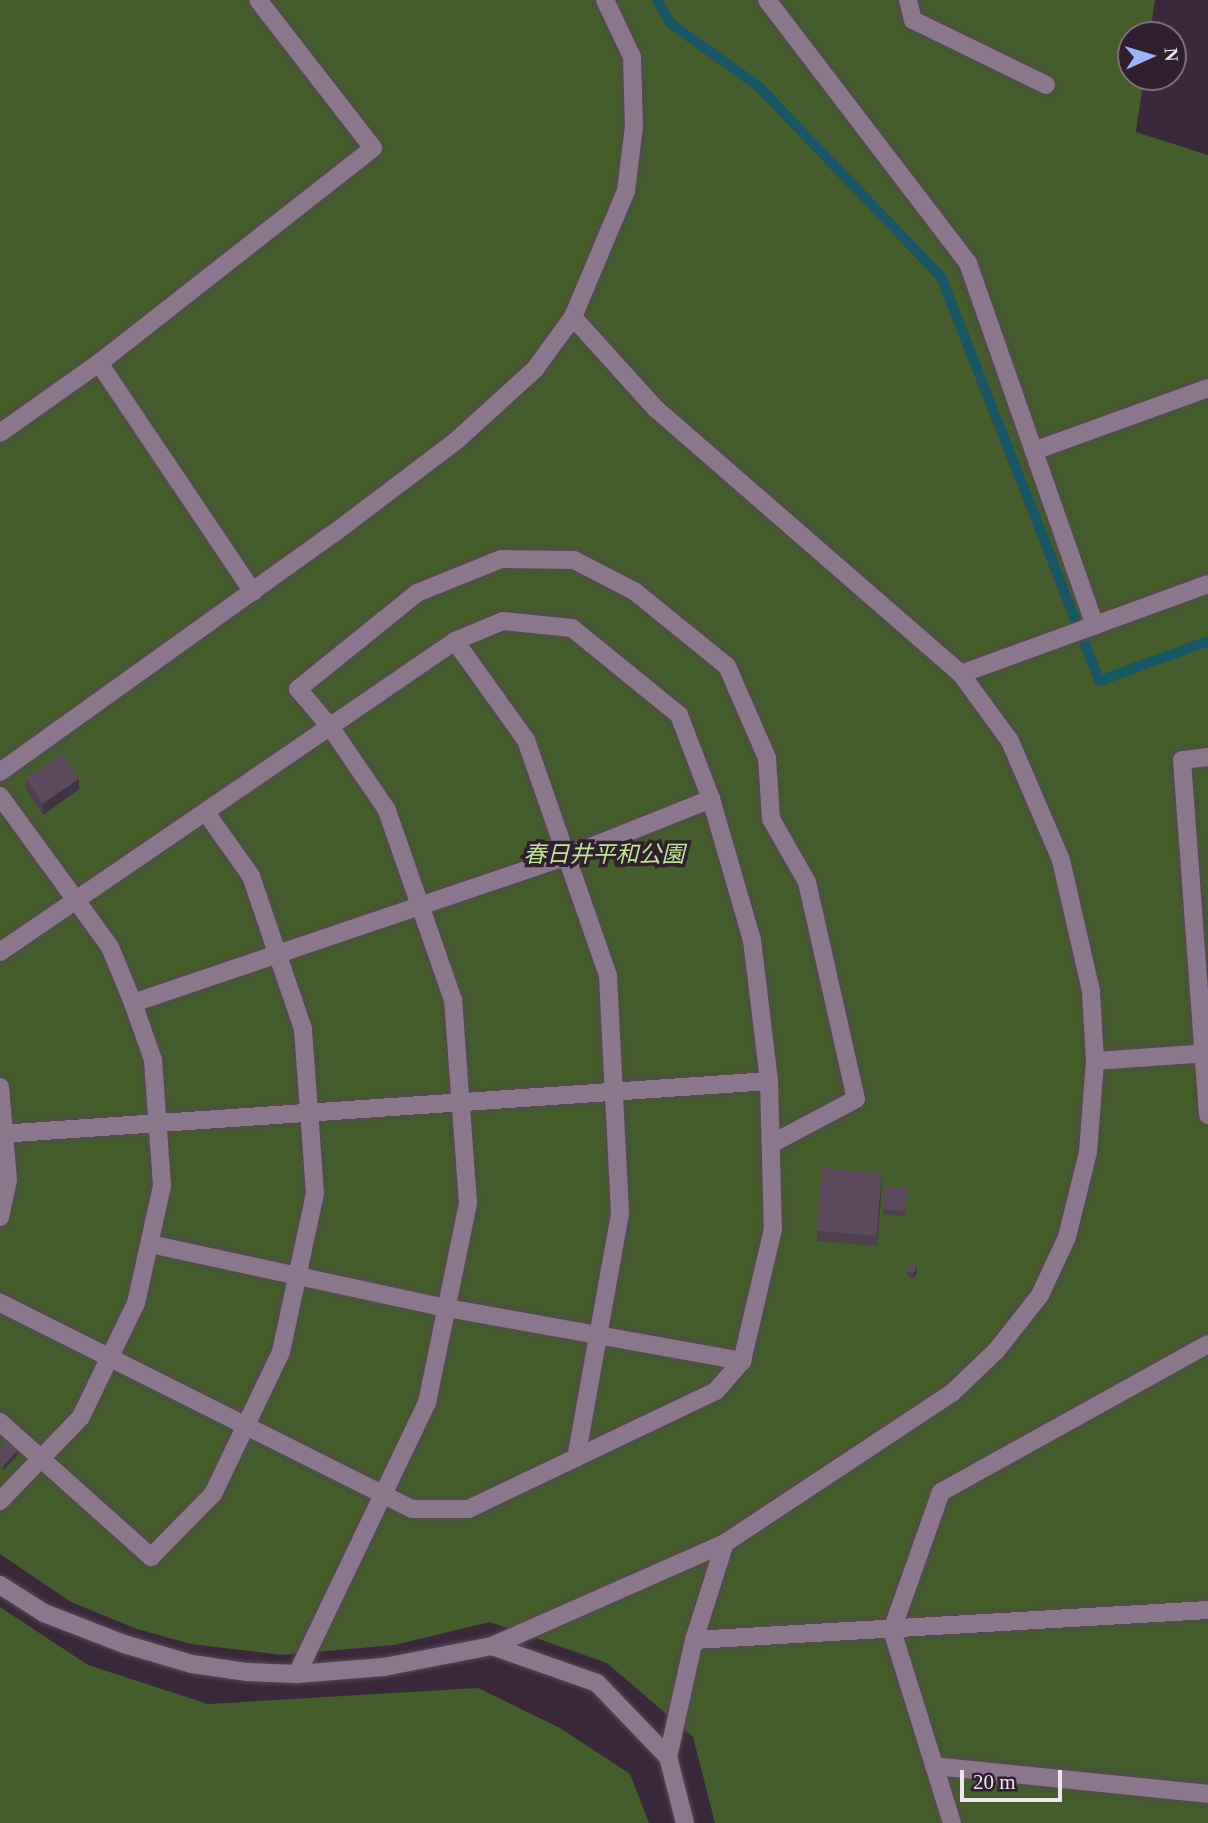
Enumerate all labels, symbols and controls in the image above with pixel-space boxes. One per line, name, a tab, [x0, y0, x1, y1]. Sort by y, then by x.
north arrow	[1117, 21, 1187, 91]
text: N	[1160, 47, 1182, 62]
park label: 春日井平和公園	[524, 841, 684, 869]
scale bar	[963, 1756, 1064, 1800]
text: 20 m	[973, 1770, 1016, 1794]

